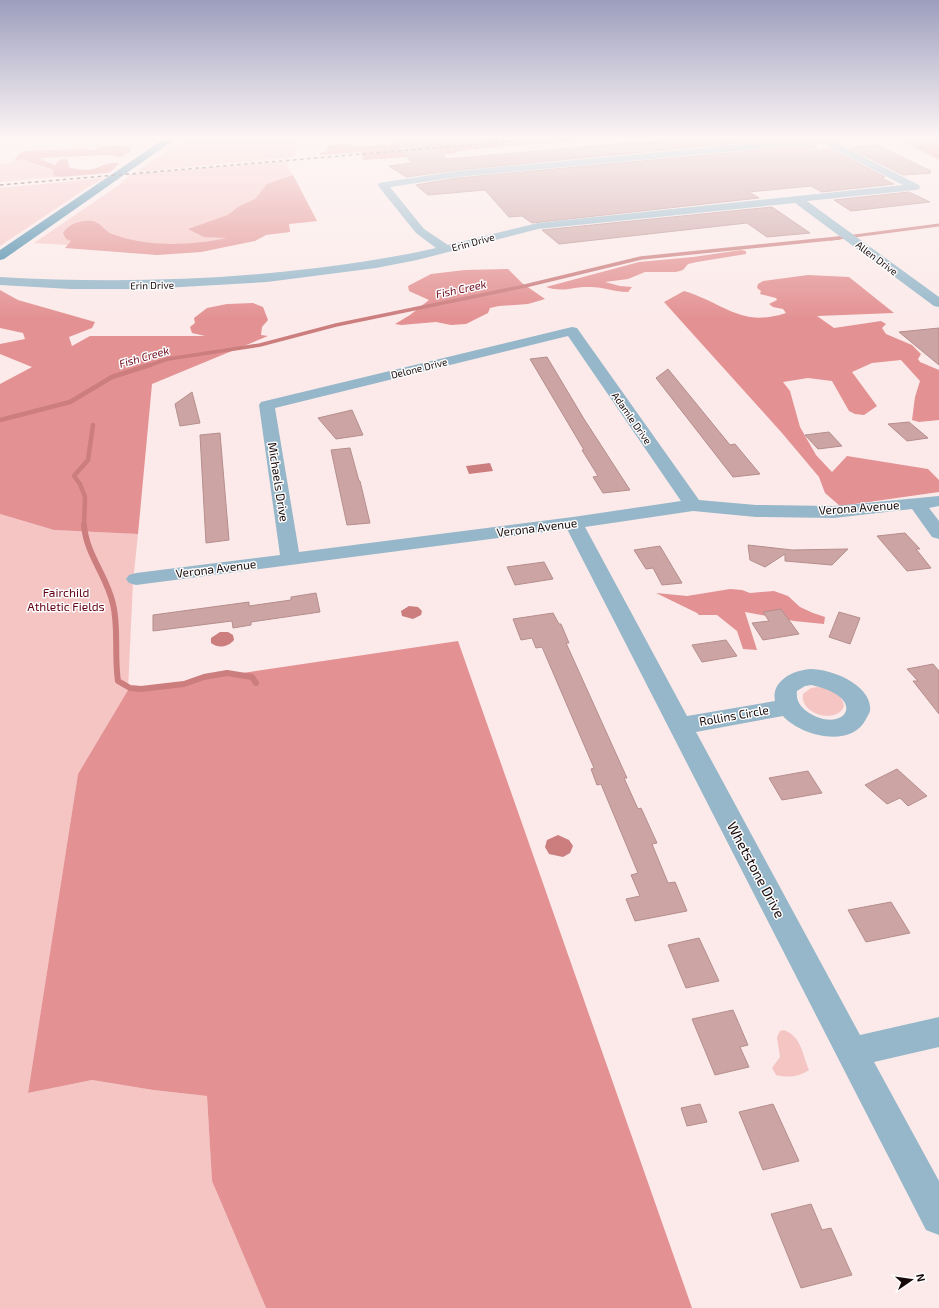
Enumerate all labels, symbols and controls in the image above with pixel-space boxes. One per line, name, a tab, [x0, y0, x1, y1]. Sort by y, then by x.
street label: Erin Drive	[450, 231, 496, 253]
street label: Allen Drive	[854, 238, 900, 278]
water label: Fish Creek	[435, 277, 487, 300]
street label: Erin Drive	[130, 279, 174, 291]
water label: Fish Creek	[118, 343, 170, 370]
street label: Delone Drive	[390, 355, 448, 381]
street label: Adamle Drive	[610, 390, 654, 446]
street label: Michaels Drive	[266, 441, 292, 523]
street label: Verona Avenue	[818, 497, 900, 517]
street label: Verona Avenue	[496, 515, 578, 539]
street label: Verona Avenue	[175, 556, 257, 580]
park label: Fairchild Athletic Fields	[27, 585, 105, 613]
street label: Rollins Circle	[698, 702, 770, 728]
street label: Whetstone Drive	[724, 819, 789, 921]
north arrow	[891, 1260, 931, 1300]
text: N	[914, 1272, 928, 1283]

